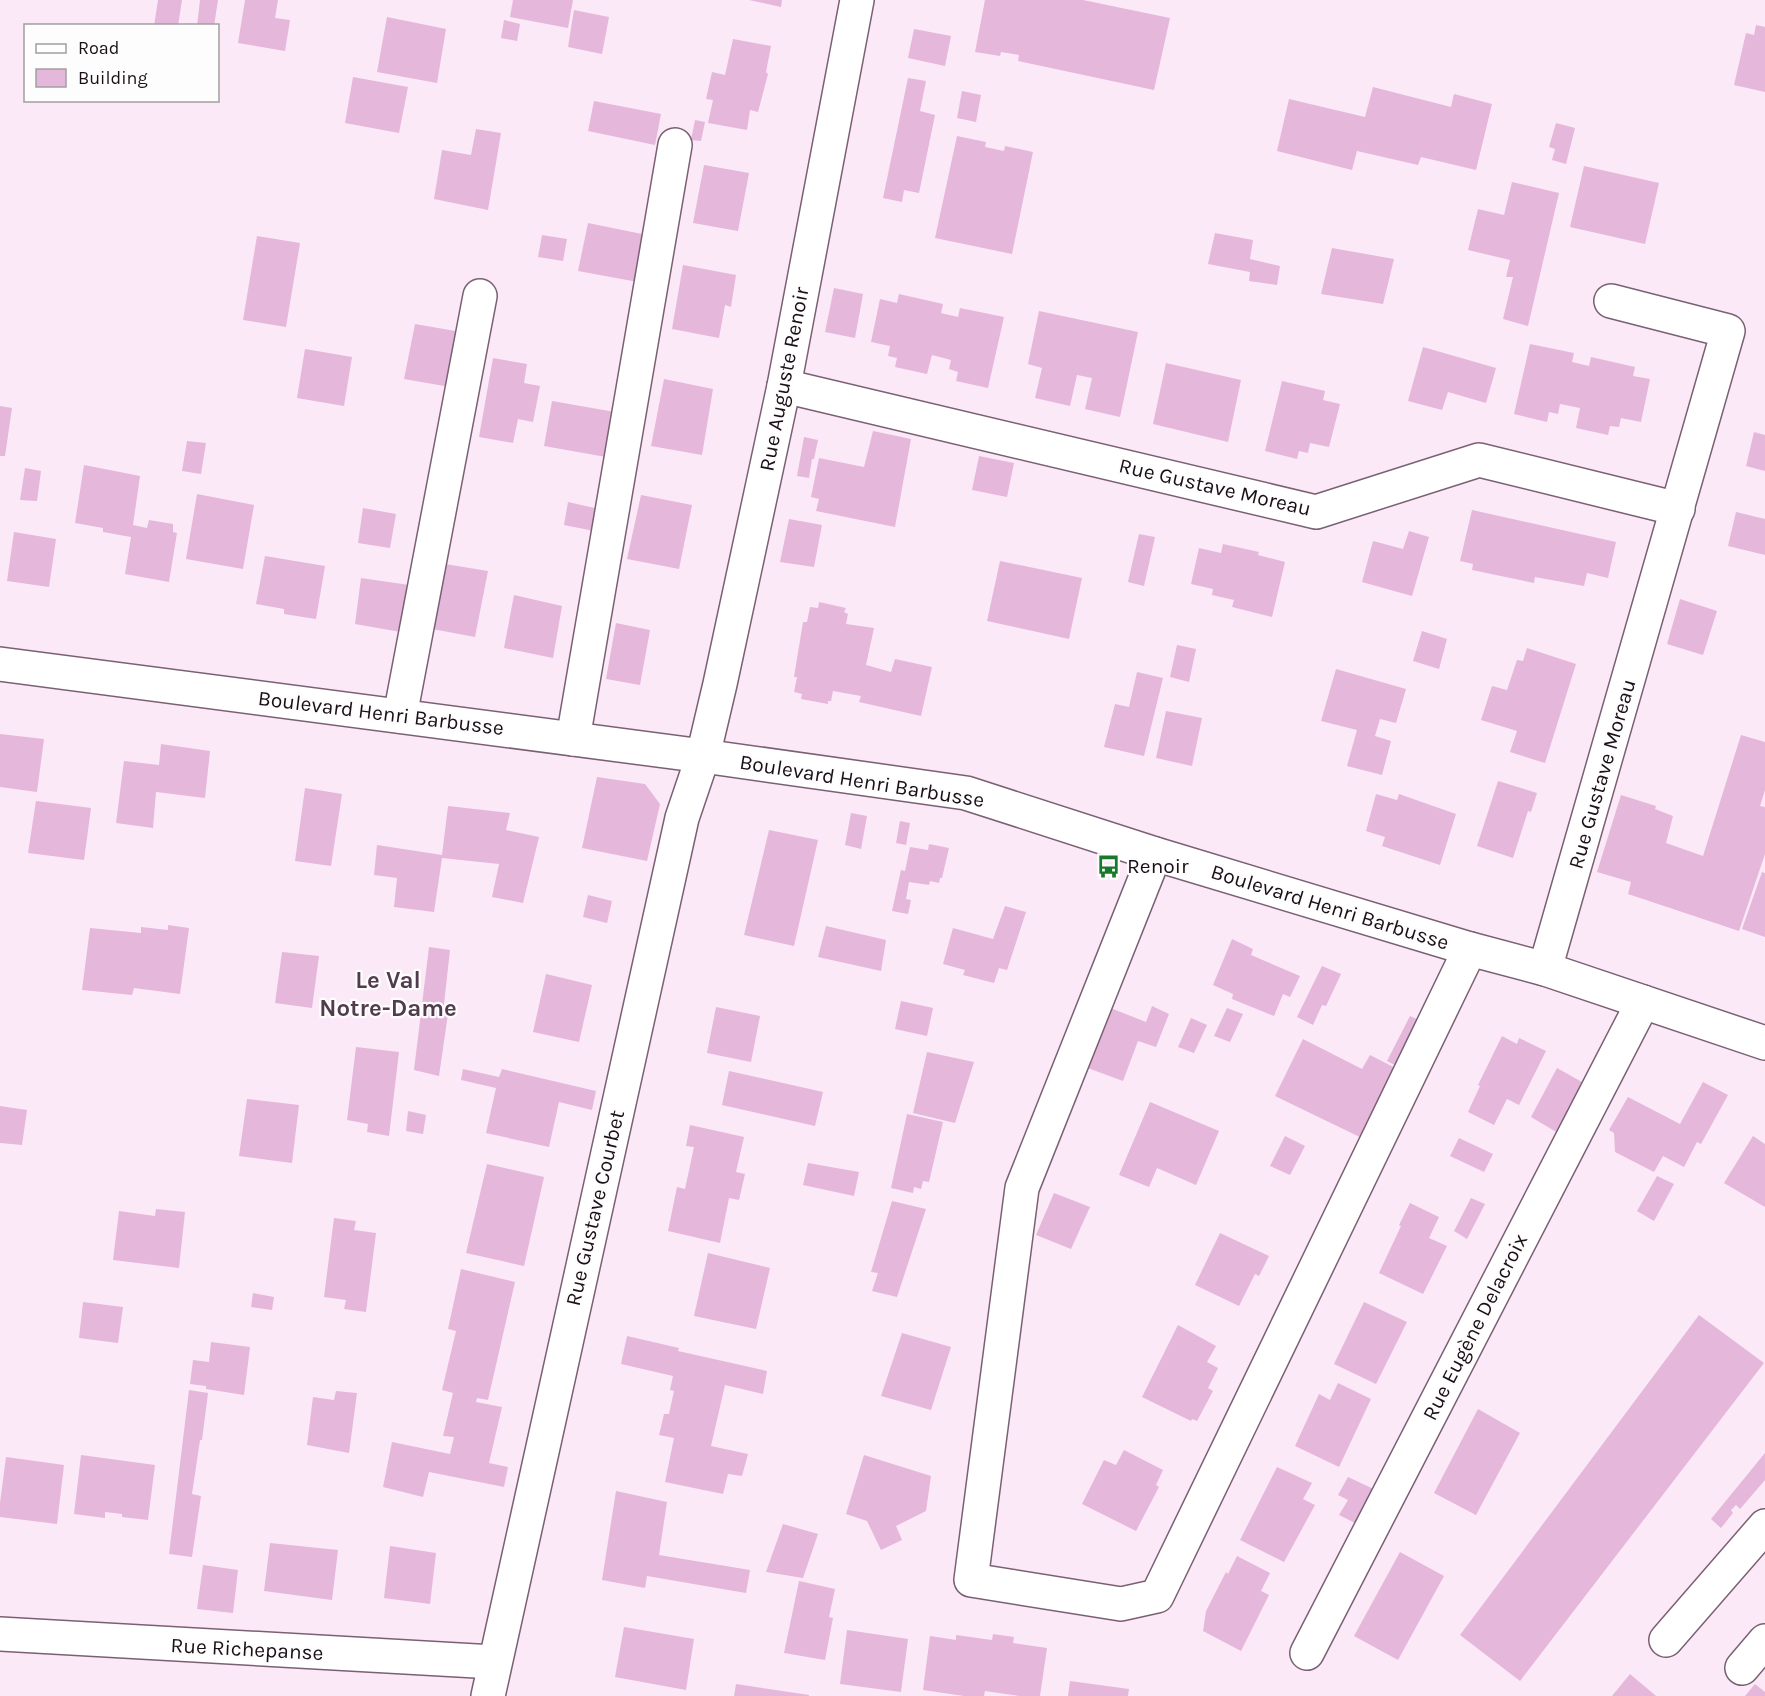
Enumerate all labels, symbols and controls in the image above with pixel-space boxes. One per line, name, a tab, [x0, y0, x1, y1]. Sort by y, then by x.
legend	[24, 24, 219, 102]
text: Road	[78, 37, 119, 59]
text: Building	[78, 67, 148, 89]
street label: Rue Auguste Renoir	[754, 285, 814, 473]
street label: Rue Gustave Moreau	[1117, 453, 1313, 521]
street label: Rue Gustave Moreau	[1563, 676, 1641, 872]
street label: Boulevard Henri Barbusse	[257, 686, 505, 740]
street label: Boulevard Henri Barbusse	[738, 750, 986, 812]
bus stop icon: Renoir	[1096, 853, 1122, 879]
place label: Renoir	[1127, 854, 1189, 878]
street label: Boulevard Henri Barbusse	[1208, 859, 1452, 955]
district label: Le Val Notre-Dame	[319, 966, 457, 1022]
street label: Rue Gustave Courbet	[561, 1108, 629, 1308]
street label: Rue Eugène Delacroix	[1418, 1230, 1533, 1424]
street label: Rue Richepanse	[170, 1633, 324, 1665]

